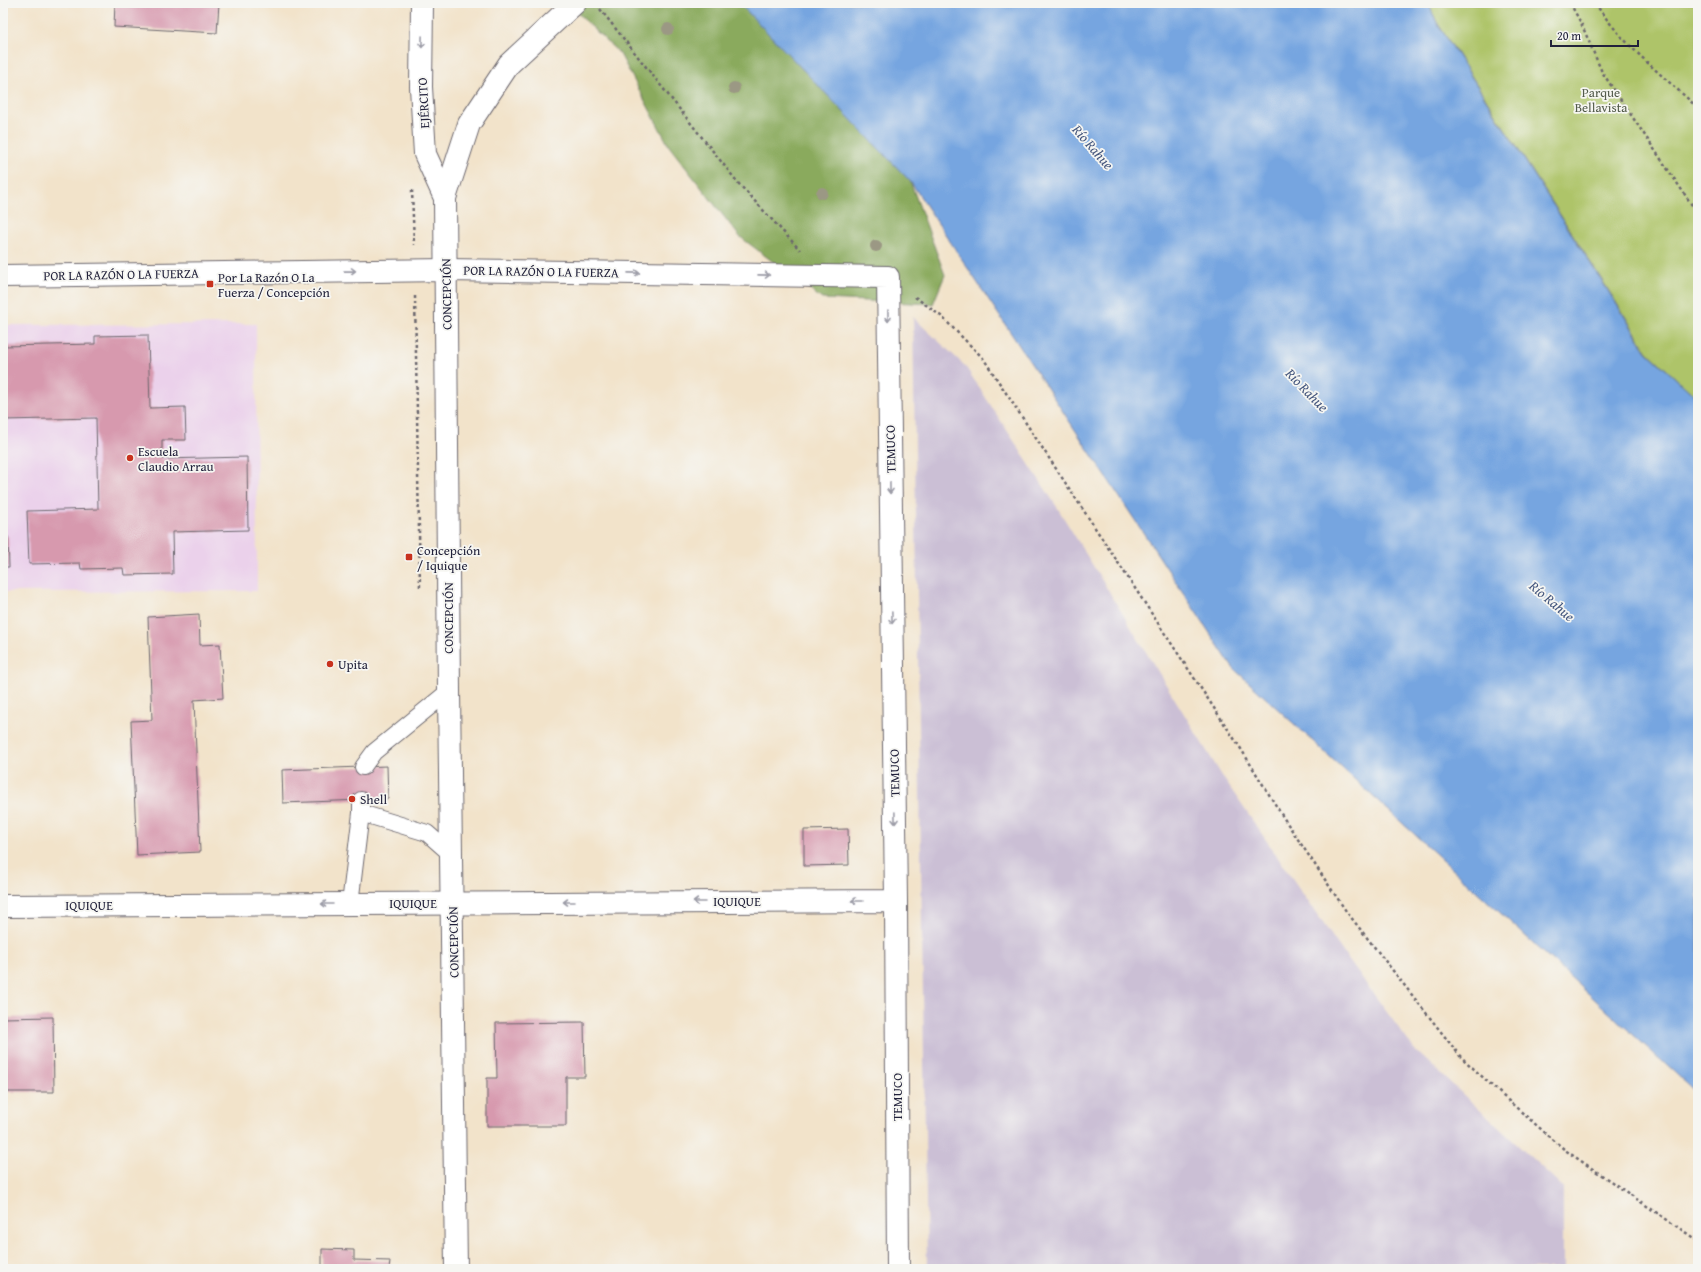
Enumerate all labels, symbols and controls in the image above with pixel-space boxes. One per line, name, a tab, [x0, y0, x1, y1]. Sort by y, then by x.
scale bar	[1551, 22, 1638, 48]
text: 20 m	[1557, 27, 1581, 44]
one-way arrow	[418, 35, 426, 48]
street label: EJÉRCITO	[413, 77, 434, 129]
park label: Parque Bellavista	[1575, 83, 1628, 117]
water label: Río Rahue	[1067, 119, 1118, 174]
street label: CONCEPCIÓN	[436, 258, 457, 330]
street label: POR LA RAZÓN O LA FUERZA	[463, 261, 619, 282]
street label: POR LA RAZÓN O LA FUERZA	[43, 264, 199, 285]
one-way arrow	[343, 267, 356, 275]
place label: Por La Razón O La Fuerza / Concepción	[218, 268, 330, 302]
one-way arrow	[627, 269, 640, 277]
one-way arrow	[757, 271, 770, 279]
marker: Por La Razón O La Fuerza / Concepción	[205, 279, 215, 289]
one-way arrow	[884, 309, 892, 322]
water label: Río Rahue	[1280, 363, 1333, 417]
street label: TEMUCO	[881, 425, 900, 473]
place label: Escuela Claudio Arrau	[138, 442, 214, 476]
marker: Escuela Claudio Arrau	[125, 453, 135, 463]
one-way arrow	[887, 481, 894, 494]
place label: Concepción / Iquique	[417, 541, 481, 575]
marker: Concepción / Iquique	[404, 552, 414, 562]
water label: Río Rahue	[1524, 575, 1579, 626]
street label: CONCEPCIÓN	[439, 582, 458, 654]
one-way arrow	[888, 611, 896, 624]
place label: Upita	[338, 655, 369, 674]
marker: Upita	[325, 659, 335, 669]
street label: TEMUCO	[885, 749, 904, 797]
place label: Shell	[360, 790, 387, 809]
marker: Shell	[347, 794, 357, 804]
one-way arrow	[891, 811, 899, 824]
street label: IQUIQUE	[713, 892, 761, 911]
street label: IQUIQUE	[389, 894, 437, 913]
street label: IQUIQUE	[65, 896, 113, 915]
one-way arrow	[851, 897, 864, 905]
one-way arrow	[563, 898, 576, 906]
one-way arrow	[693, 898, 706, 906]
one-way arrow	[321, 900, 334, 908]
street label: CONCEPCIÓN	[443, 906, 464, 978]
street label: TEMUCO	[888, 1073, 907, 1121]

